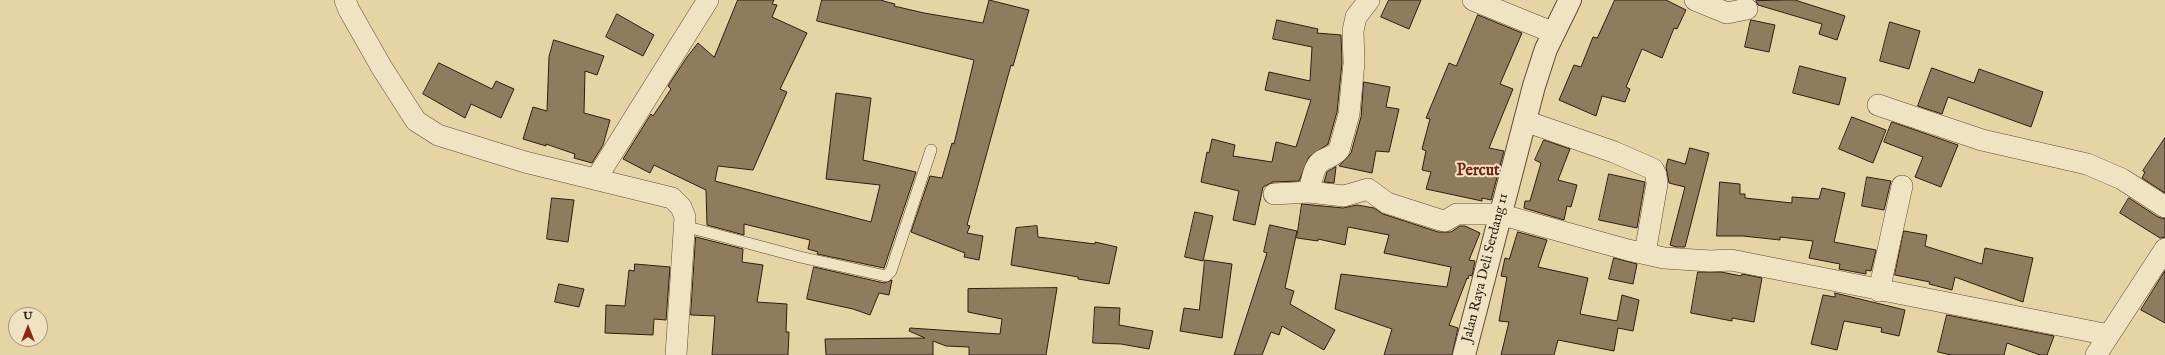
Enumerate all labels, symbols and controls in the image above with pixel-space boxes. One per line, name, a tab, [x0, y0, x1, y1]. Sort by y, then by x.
district label: Percut	[1457, 162, 1499, 182]
street label: Jalan Raya Deli Serdang 11	[1459, 192, 1513, 344]
north arrow	[8, 307, 48, 347]
text: U	[23, 309, 33, 323]

